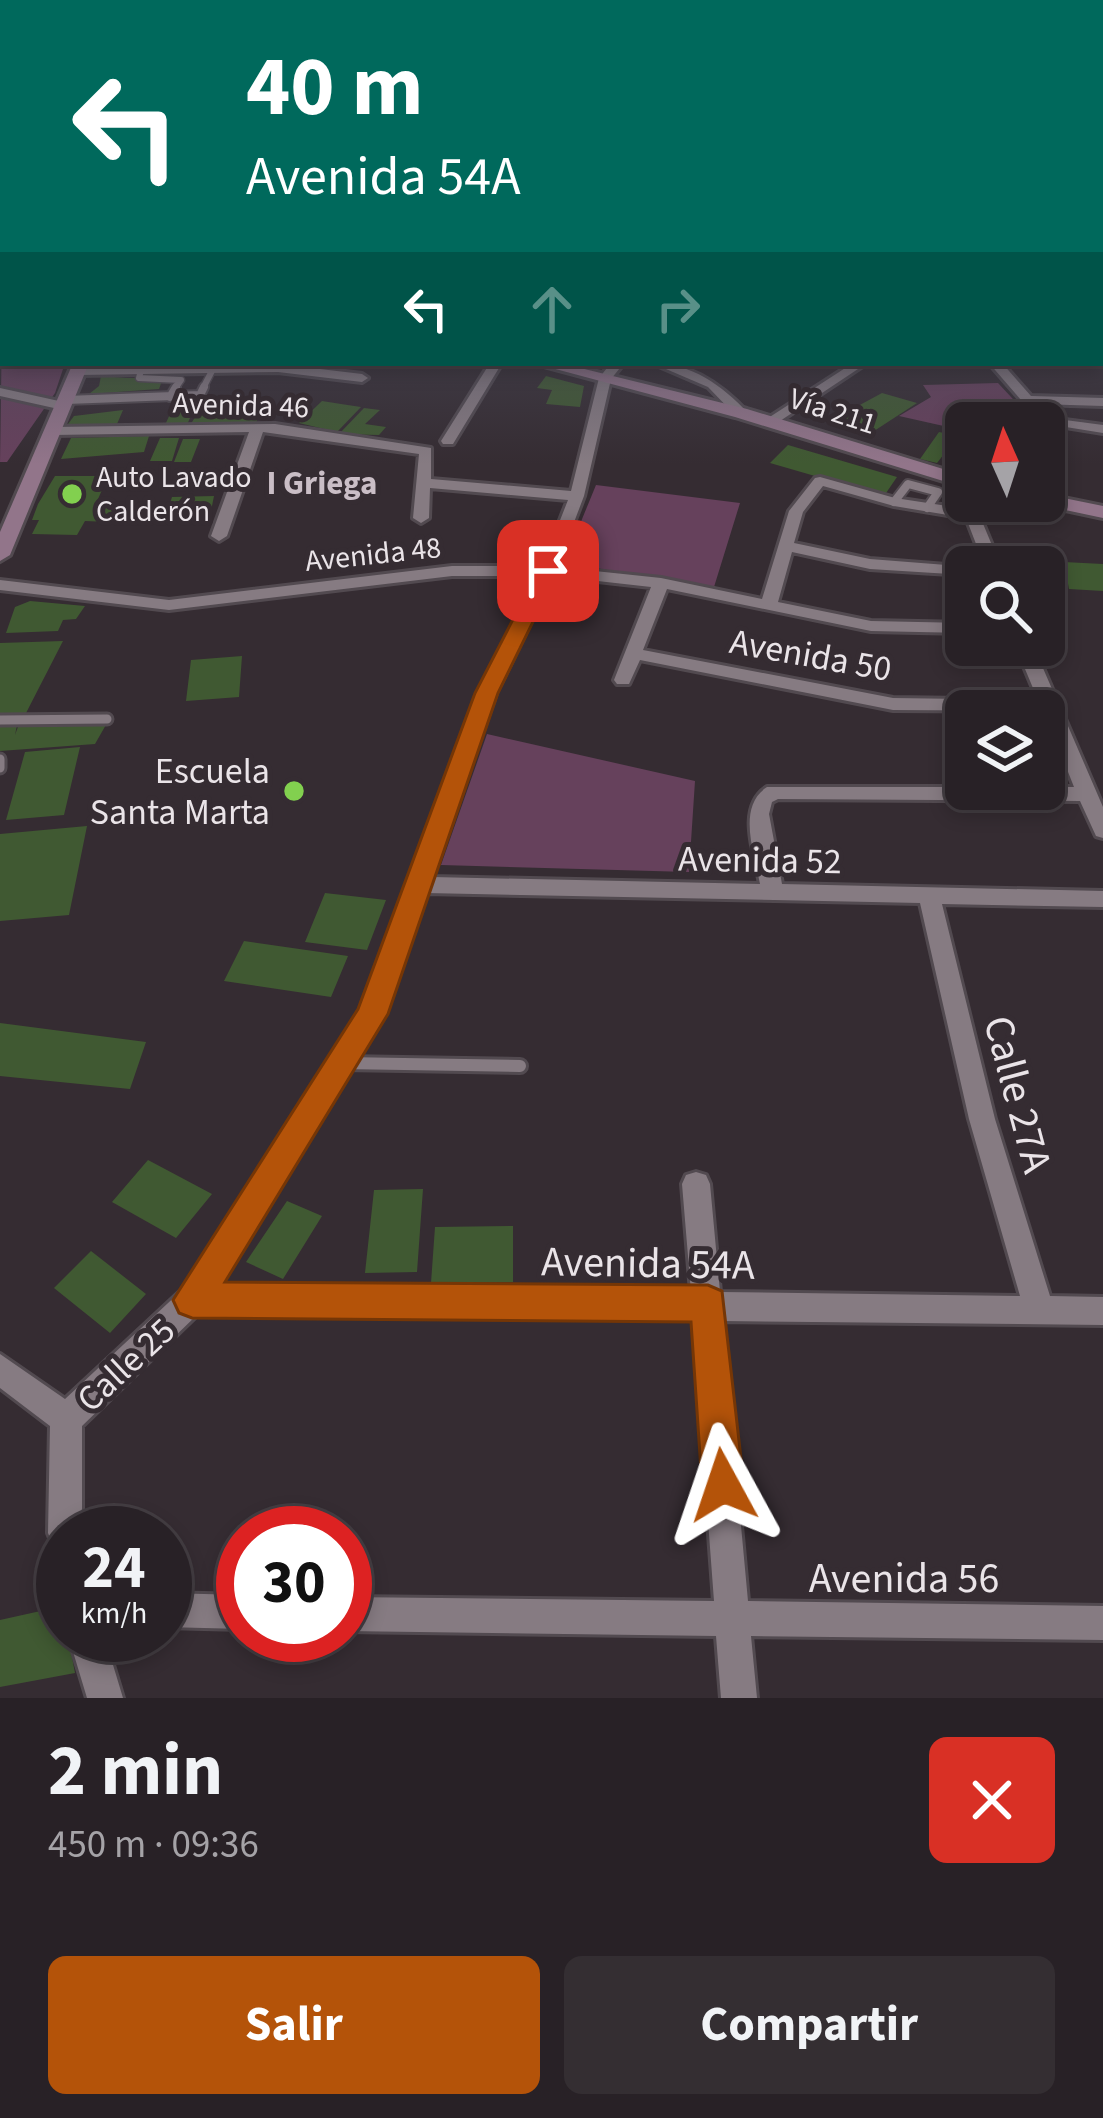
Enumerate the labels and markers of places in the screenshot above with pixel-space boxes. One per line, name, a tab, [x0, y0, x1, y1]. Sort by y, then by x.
place label: Auto Lavado Calderón	[96, 456, 252, 533]
marker: Auto Lavado Calderón	[59, 481, 85, 507]
pin	[497, 520, 599, 622]
place label: Escuela Santa Marta	[90, 746, 270, 838]
marker: Escuela Santa Marta	[281, 778, 307, 804]

